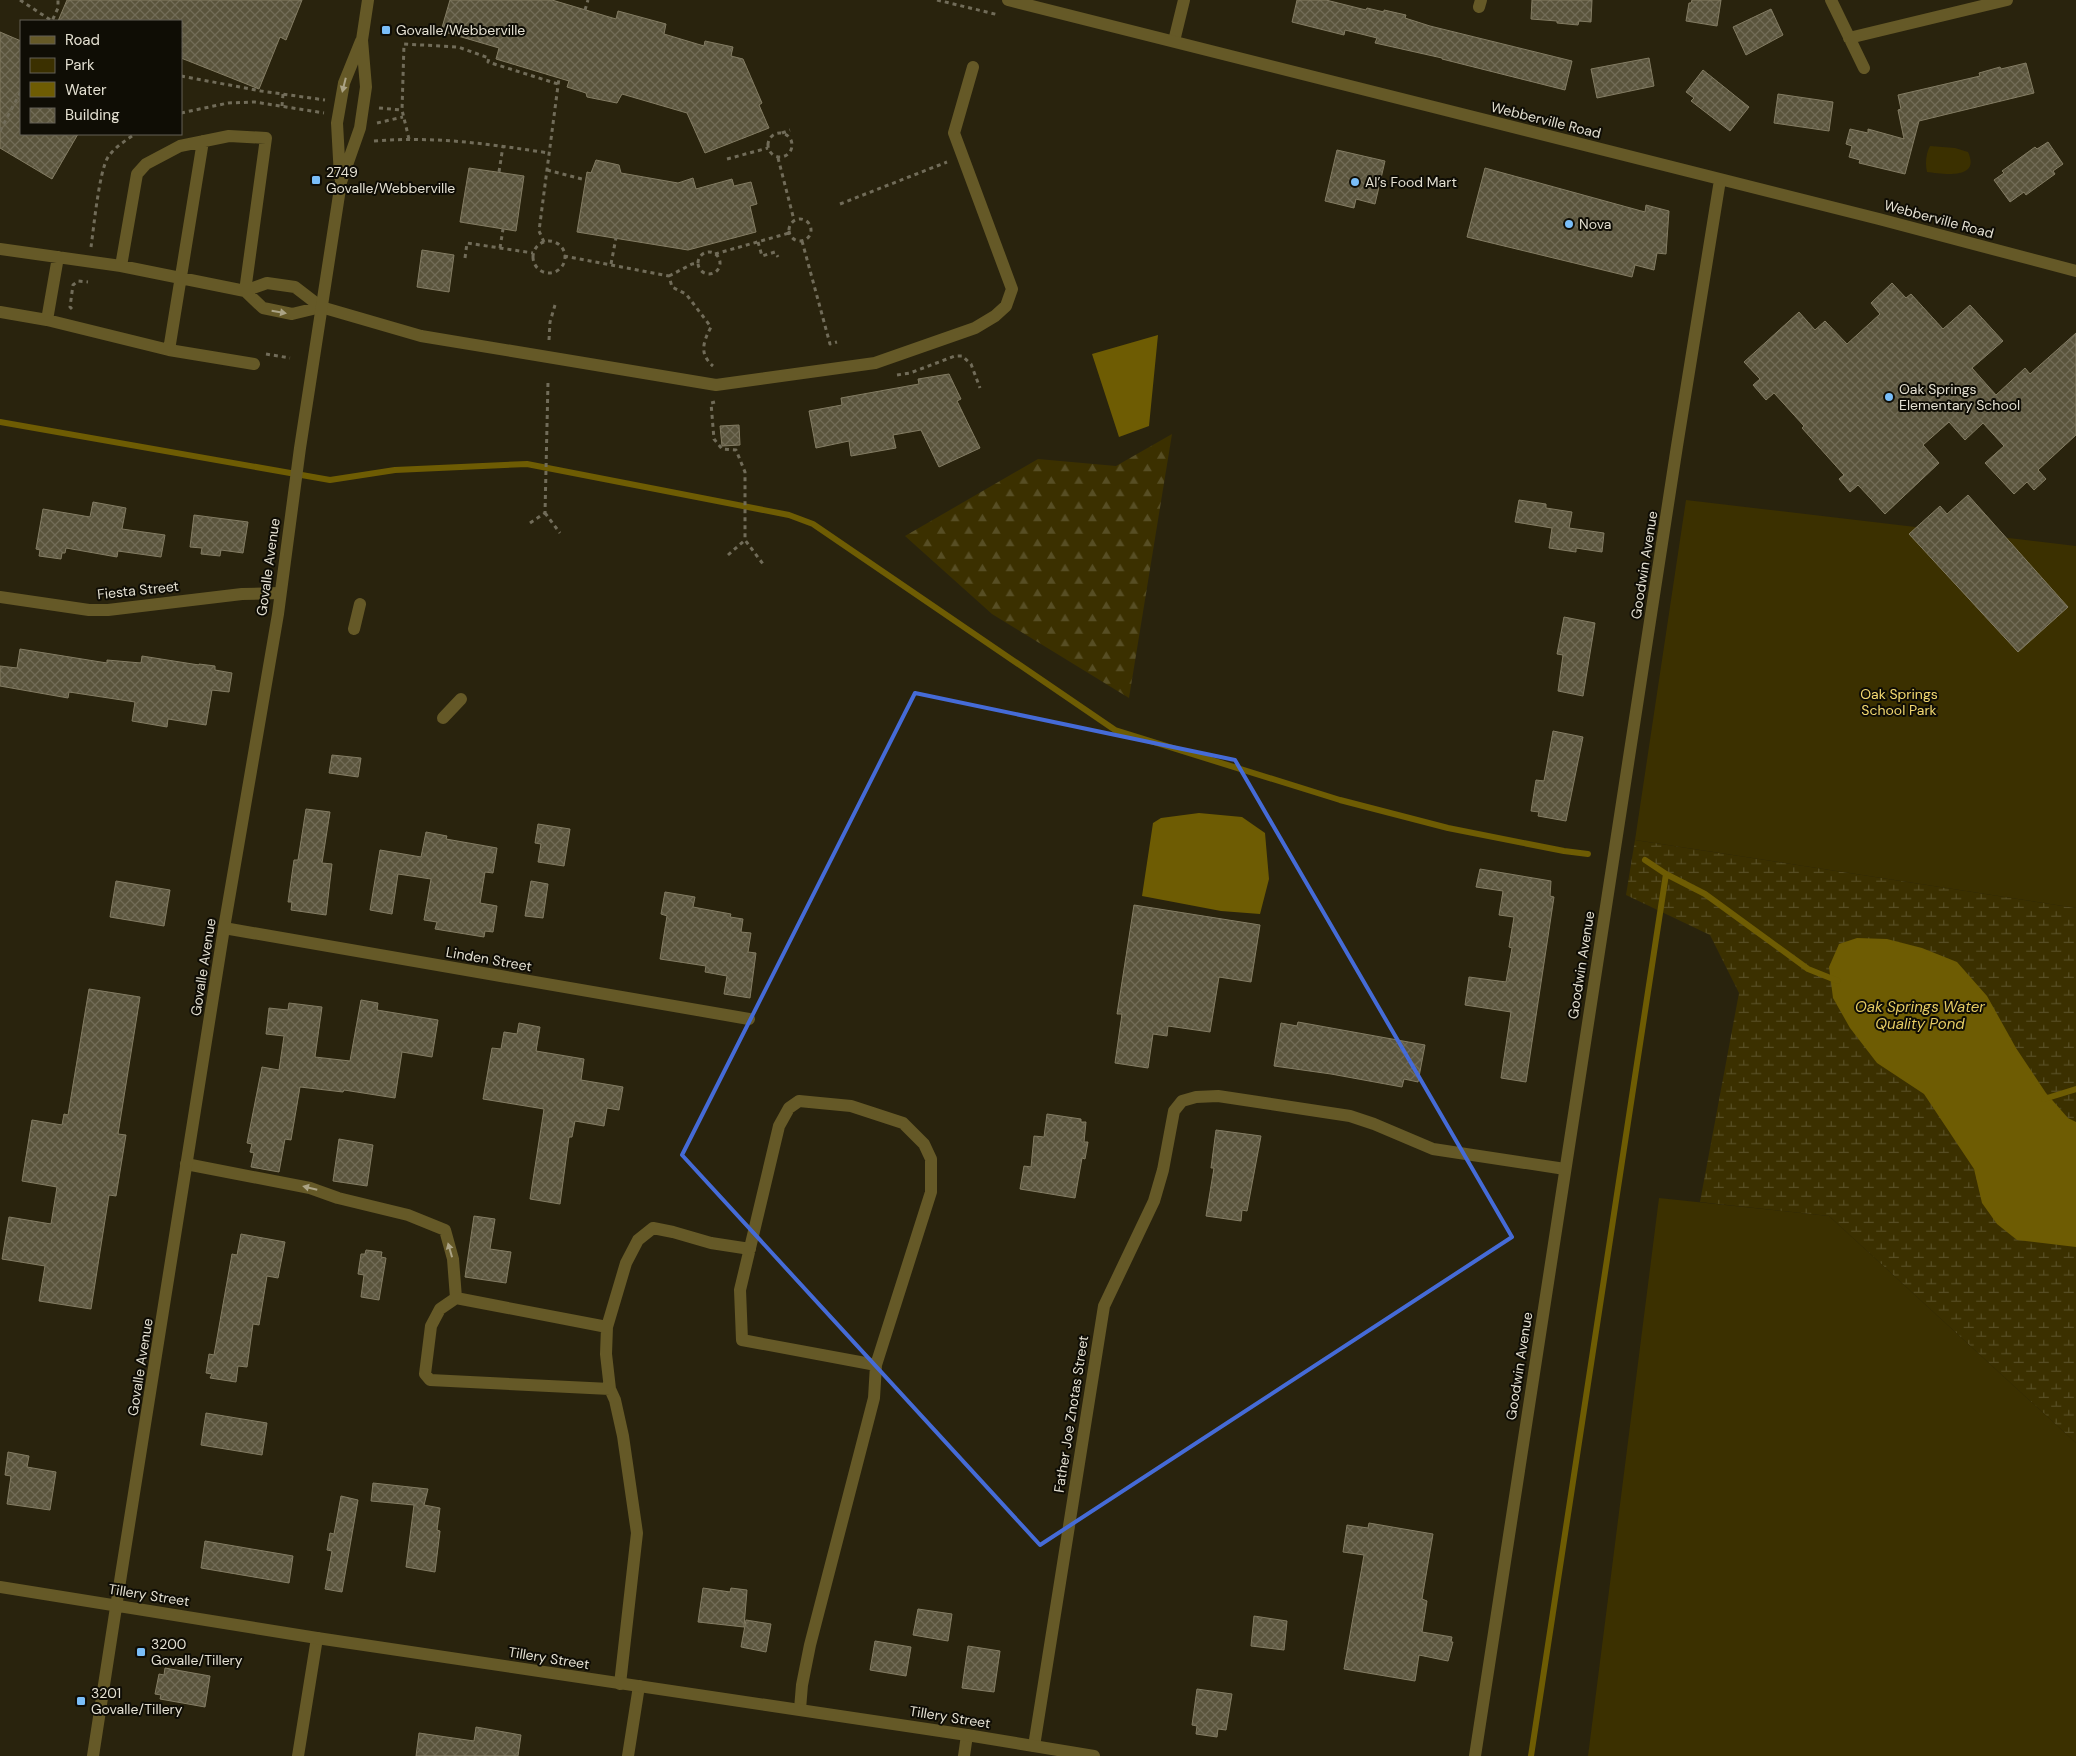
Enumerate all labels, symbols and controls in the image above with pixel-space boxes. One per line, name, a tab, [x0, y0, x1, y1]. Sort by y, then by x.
legend	[20, 20, 182, 135]
place label: Govalle/Webberville	[396, 21, 525, 39]
marker: Govalle/Webberville	[380, 24, 392, 36]
text: Road	[65, 30, 100, 50]
text: Park	[65, 55, 95, 75]
one-way arrow	[340, 78, 348, 93]
text: Water	[65, 80, 107, 100]
street label: Webberville Road	[1489, 98, 1603, 142]
text: Building	[65, 105, 120, 125]
place label: 2749 Govalle/Webberville	[326, 163, 455, 197]
place label: Al’s Food Mart	[1365, 173, 1457, 191]
marker: 2749 Govalle/Webberville	[310, 174, 322, 186]
marker: Al’s Food Mart	[1349, 176, 1361, 188]
street label: Webberville Road	[1882, 196, 1996, 242]
place label: Nova	[1579, 215, 1611, 233]
marker: Nova	[1563, 218, 1575, 230]
one-way arrow	[272, 308, 288, 316]
place label: Oak Springs Elementary School	[1899, 380, 2020, 414]
marker: Oak Springs Elementary School	[1883, 391, 1895, 403]
street label: Goodwin Avenue	[1627, 510, 1661, 620]
street label: Govalle Avenue	[252, 517, 284, 617]
street label: Fiesta Street	[96, 577, 180, 603]
park label: Oak Springs School Park	[1860, 685, 1938, 719]
street label: Goodwin Avenue	[1564, 910, 1598, 1020]
street label: Govalle Avenue	[186, 917, 220, 1017]
street label: Linden Street	[445, 943, 533, 975]
water label: Oak Springs Water Quality Pond	[1855, 997, 1985, 1034]
one-way arrow	[302, 1184, 317, 1192]
one-way arrow	[446, 1242, 454, 1257]
street label: Goodwin Avenue	[1502, 1311, 1536, 1421]
street label: Govalle Avenue	[123, 1317, 157, 1417]
street label: Father Joe Znotas Street	[1050, 1334, 1092, 1494]
street label: Tillery Street	[107, 1580, 191, 1610]
place label: 3200 Govalle/Tillery	[151, 1635, 243, 1669]
street label: Tillery Street	[507, 1643, 591, 1673]
marker: 3200 Govalle/Tillery	[135, 1646, 147, 1658]
place label: 3201 Govalle/Tillery	[91, 1684, 183, 1718]
marker: 3201 Govalle/Tillery	[75, 1695, 87, 1707]
street label: Tillery Street	[908, 1702, 992, 1732]

